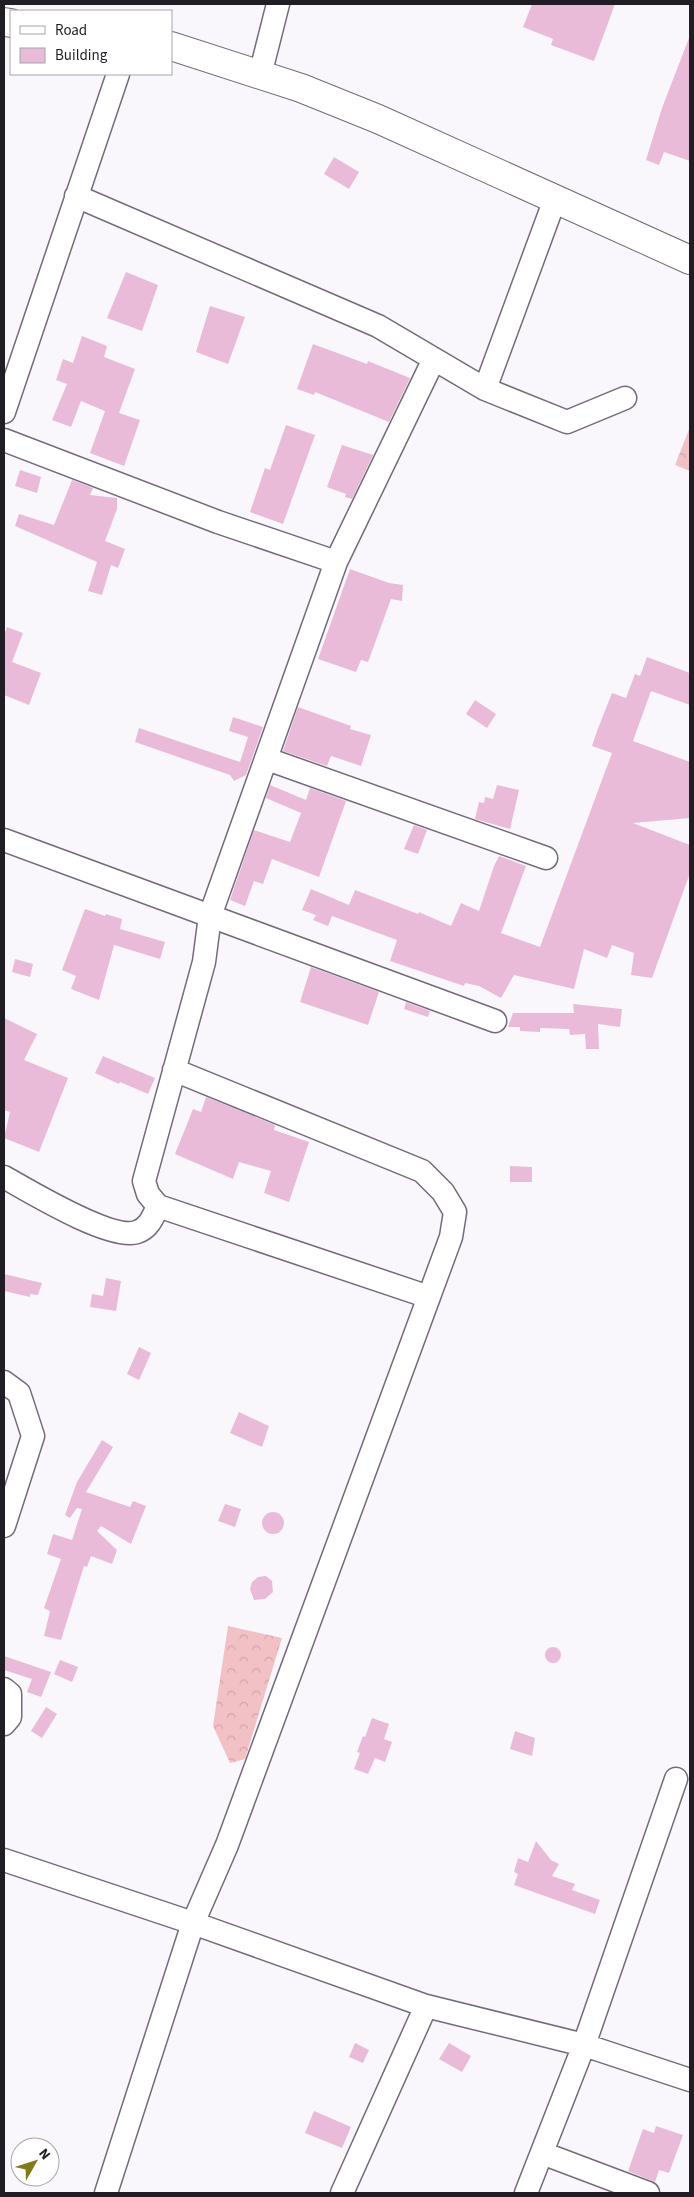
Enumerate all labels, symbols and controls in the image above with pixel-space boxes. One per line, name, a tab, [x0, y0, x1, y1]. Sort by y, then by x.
legend	[10, 10, 172, 75]
text: Road	[55, 20, 87, 41]
text: Building	[55, 45, 108, 66]
north arrow	[10, 2137, 60, 2187]
text: N	[34, 2145, 55, 2164]

